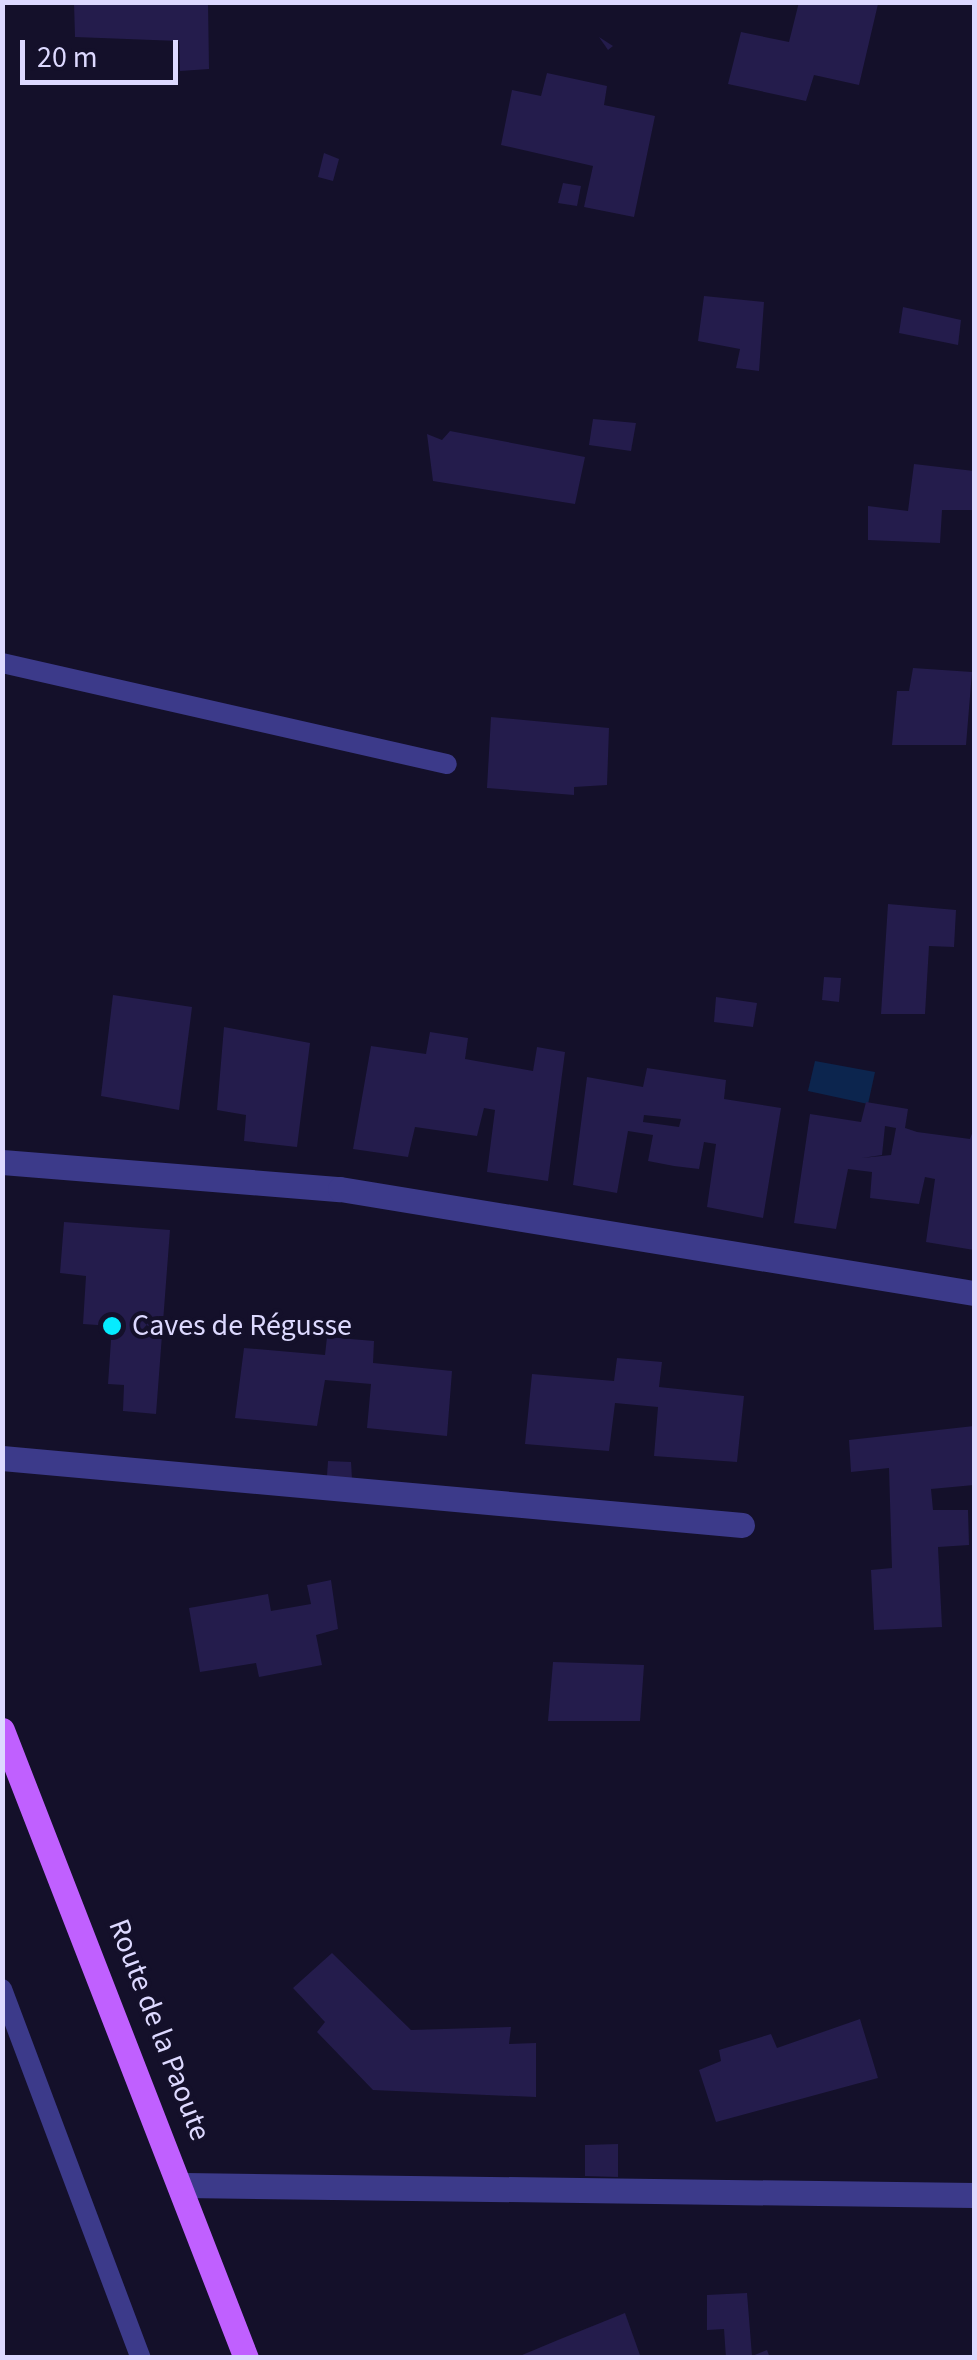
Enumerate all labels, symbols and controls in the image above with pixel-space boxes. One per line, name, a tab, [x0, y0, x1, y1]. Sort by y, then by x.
scale bar	[25, 20, 182, 82]
text: 20 m	[37, 36, 98, 79]
place label: Caves de Régusse	[132, 1308, 352, 1344]
marker: Caves de Régusse	[101, 1315, 123, 1337]
street label: Route de la Paoute	[100, 1914, 218, 2146]

